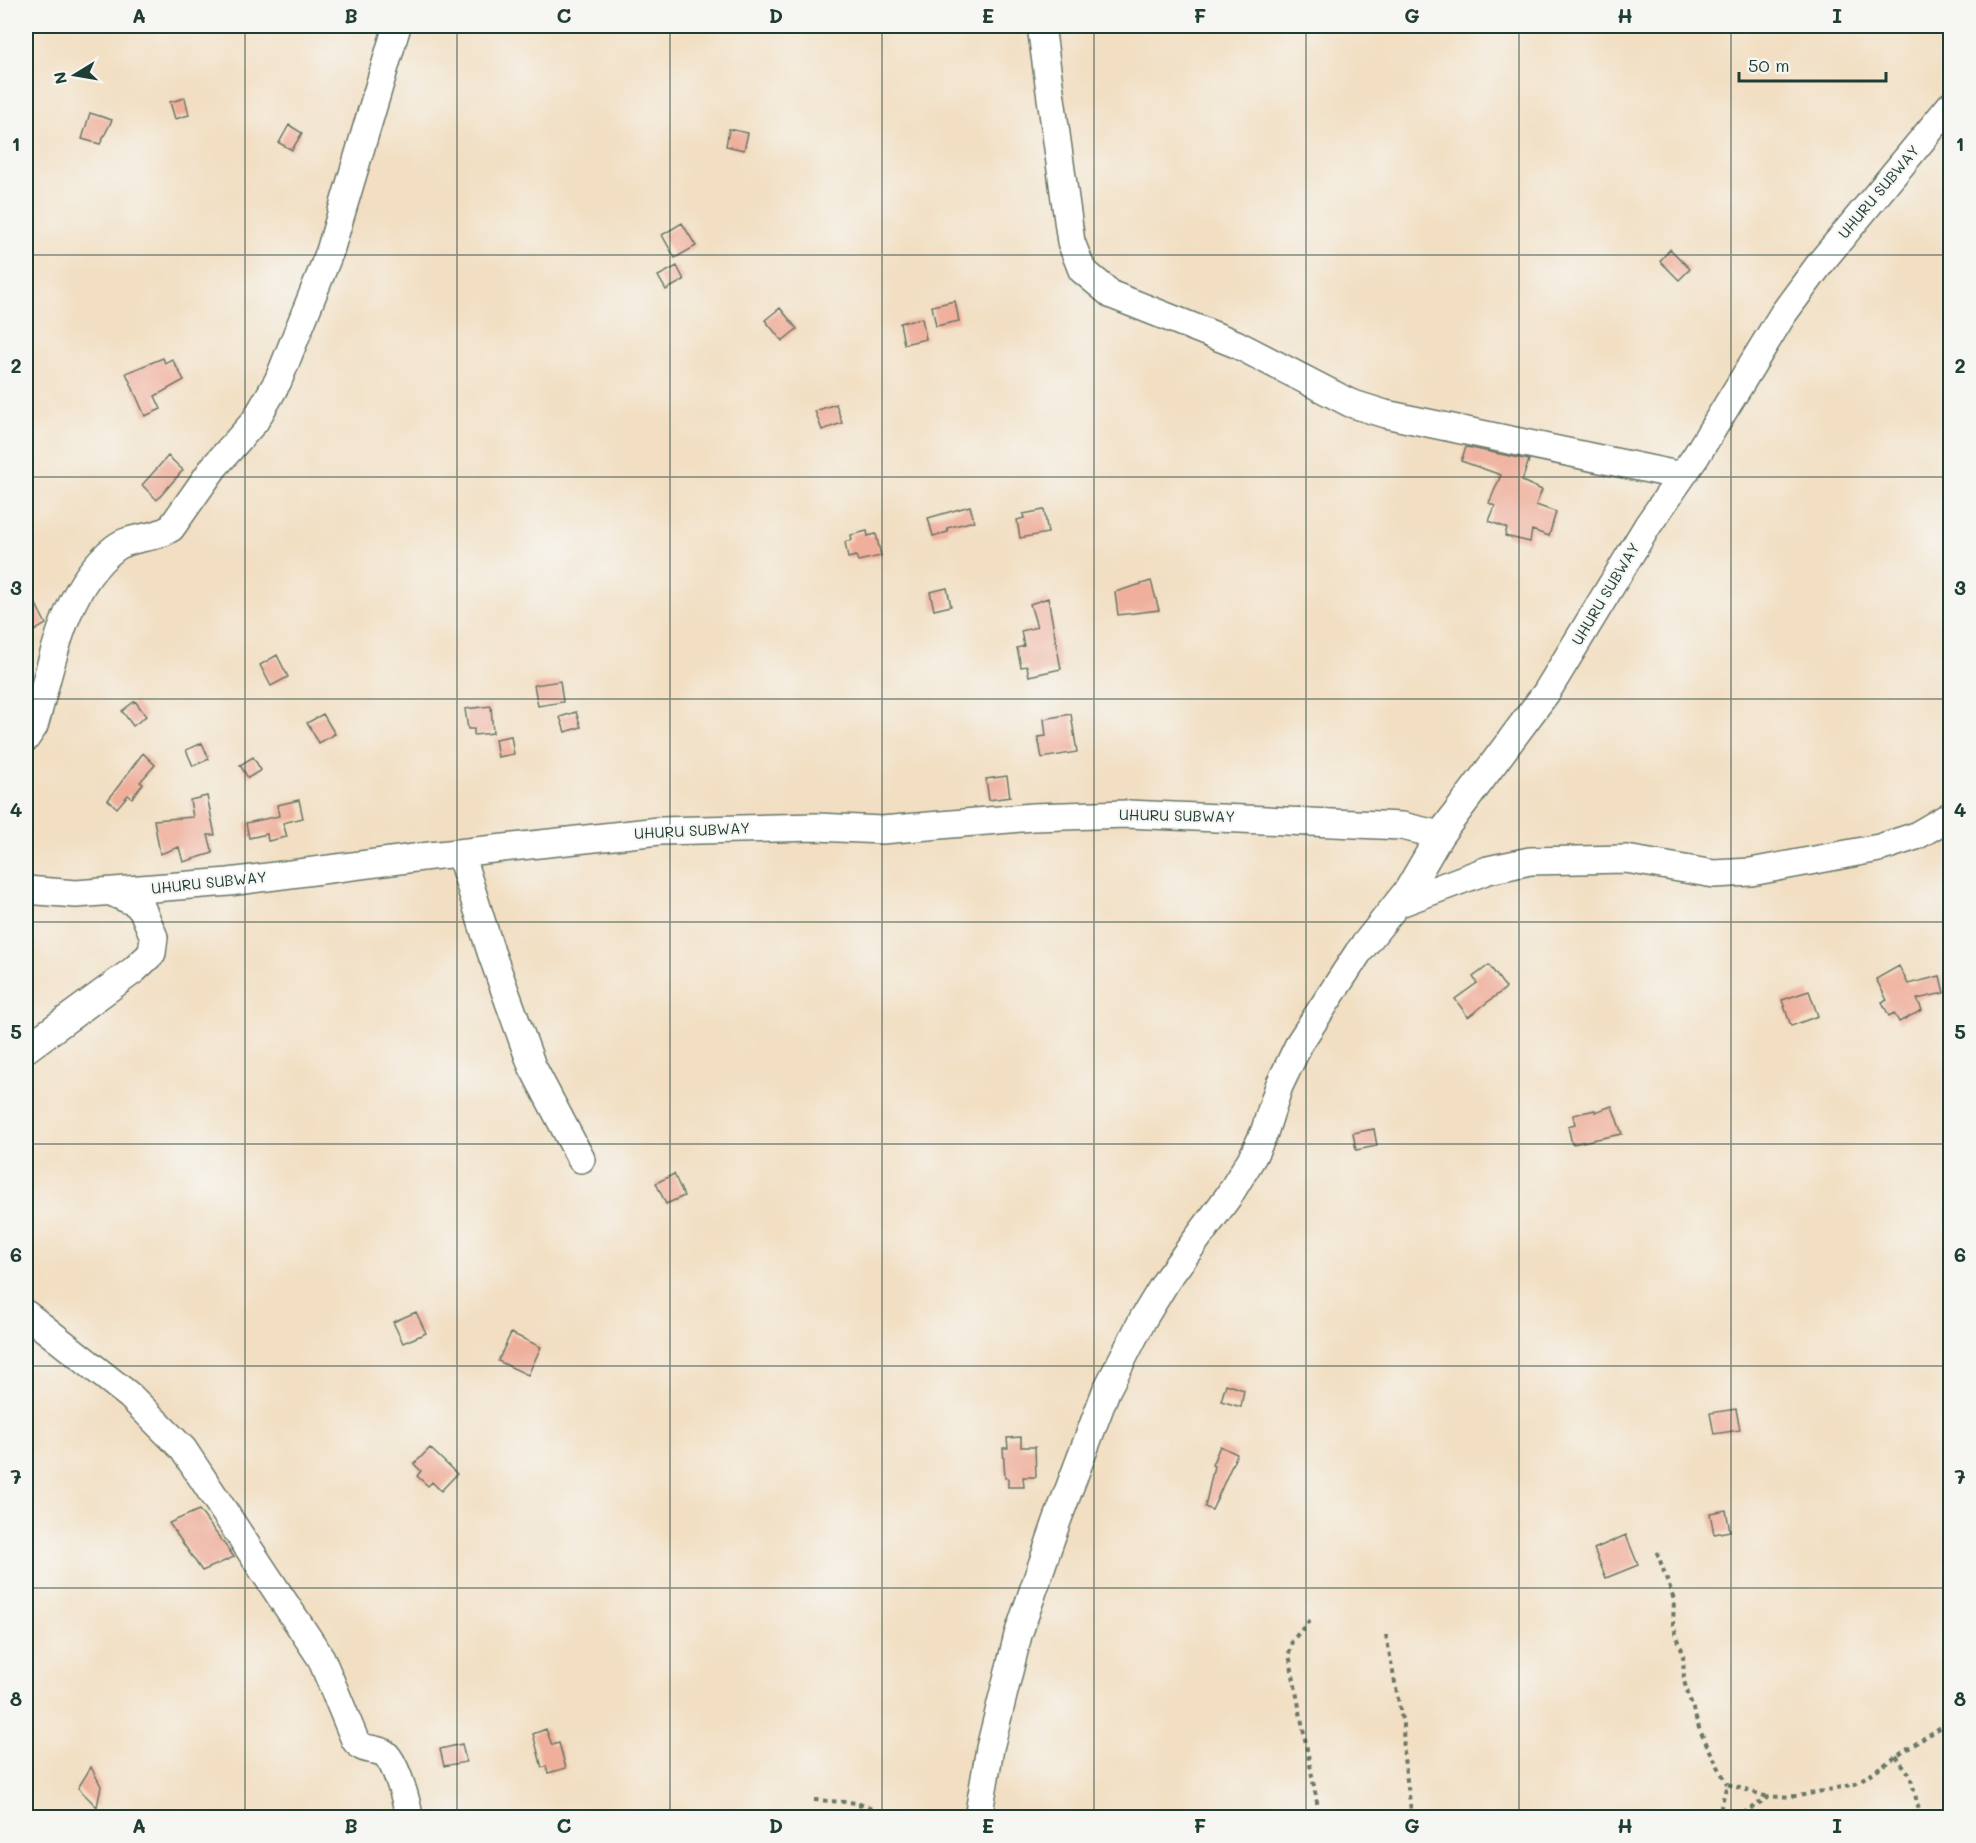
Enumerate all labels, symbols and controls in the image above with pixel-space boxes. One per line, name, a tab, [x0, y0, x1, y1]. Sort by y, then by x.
text: A	[132, 2, 146, 28]
text: B	[344, 2, 358, 28]
text: C	[557, 2, 572, 28]
text: D	[769, 2, 783, 28]
text: E	[982, 2, 994, 28]
text: F	[1194, 2, 1207, 28]
text: G	[1404, 2, 1420, 28]
text: H	[1617, 2, 1633, 28]
text: I	[1832, 2, 1842, 28]
north arrow	[45, 45, 105, 105]
scale bar	[1739, 45, 1886, 83]
text: 50 m	[1748, 53, 1790, 77]
text: N	[48, 70, 71, 86]
text: 1	[12, 130, 20, 156]
text: 1	[1956, 130, 1964, 156]
street label: UHURU SUBWAY	[1833, 140, 1923, 242]
text: 2	[10, 352, 22, 378]
text: 2	[1954, 352, 1966, 378]
street label: UHURU SUBWAY	[1567, 538, 1644, 648]
text: 3	[10, 574, 22, 600]
text: 3	[1954, 574, 1966, 600]
text: 4	[10, 796, 23, 822]
text: 4	[1954, 796, 1967, 822]
street label: UHURU SUBWAY	[1119, 804, 1235, 826]
street label: UHURU SUBWAY	[633, 817, 751, 843]
street label: UHURU SUBWAY	[150, 866, 268, 898]
text: 5	[10, 1018, 22, 1044]
text: 5	[1954, 1018, 1966, 1044]
text: 6	[10, 1241, 22, 1267]
text: 6	[1954, 1241, 1966, 1267]
text: 7	[10, 1463, 22, 1489]
text: 7	[1954, 1463, 1966, 1489]
text: 8	[10, 1685, 22, 1711]
text: 8	[1954, 1685, 1966, 1711]
text: A	[132, 1812, 146, 1838]
text: B	[344, 1812, 358, 1838]
text: C	[557, 1812, 572, 1838]
text: D	[769, 1812, 783, 1838]
text: E	[982, 1812, 994, 1838]
text: F	[1194, 1812, 1207, 1838]
text: G	[1404, 1812, 1420, 1838]
text: H	[1617, 1812, 1633, 1838]
text: I	[1832, 1812, 1842, 1838]

